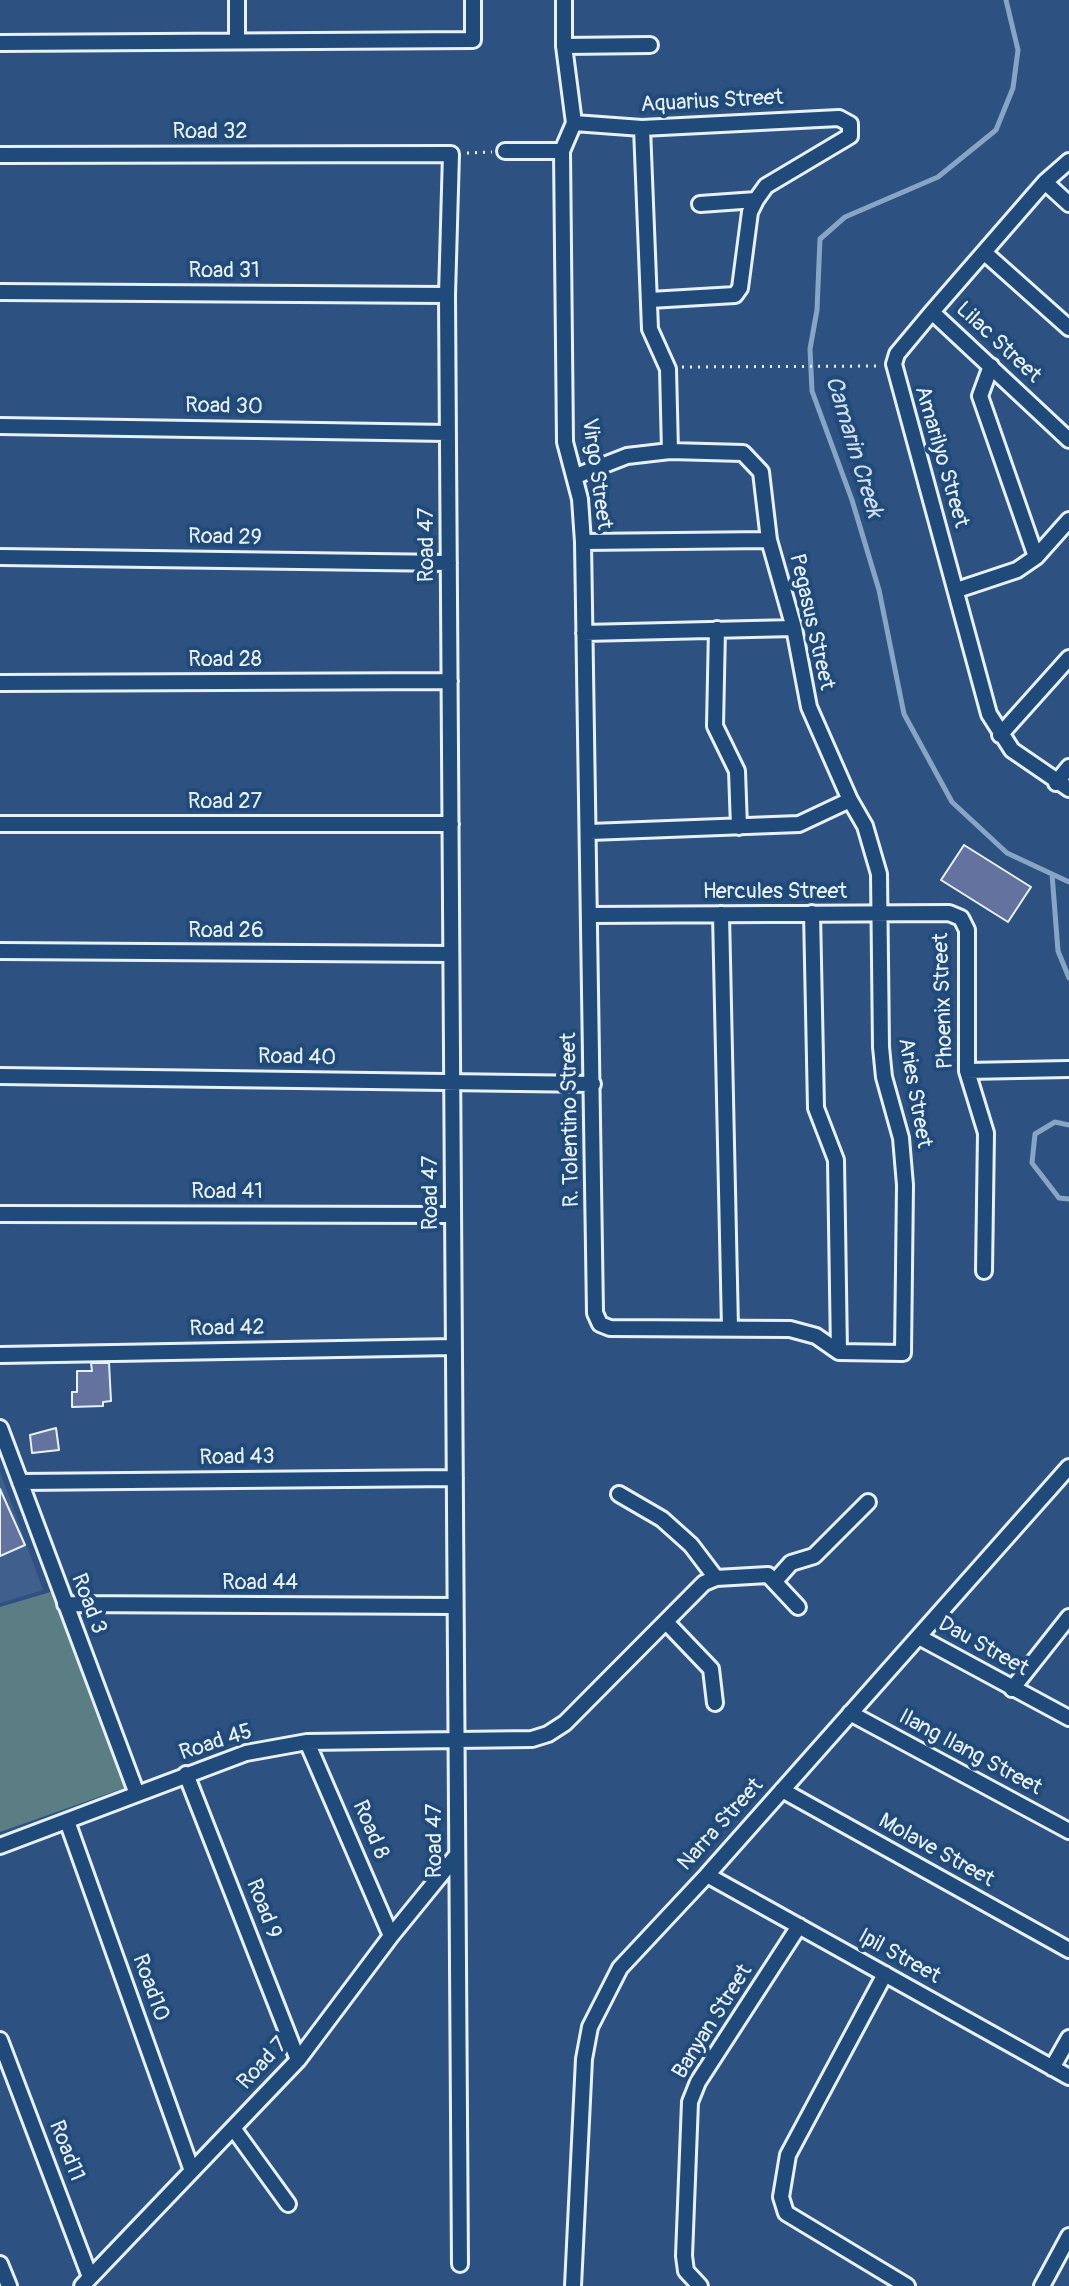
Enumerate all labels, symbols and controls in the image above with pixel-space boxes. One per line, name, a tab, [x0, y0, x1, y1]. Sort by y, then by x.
street label: Aquarius Street	[640, 85, 784, 119]
street label: Road 32	[173, 119, 247, 145]
street label: Road 31	[188, 258, 260, 284]
street label: Lilac Street	[950, 297, 1046, 389]
water label: Camarin Creek	[818, 373, 888, 521]
street label: Amarilyo Street	[908, 383, 974, 531]
street label: Road 30	[185, 393, 263, 421]
street label: Virgo Street	[575, 417, 617, 531]
street label: Road 47	[414, 508, 440, 582]
street label: Road 29	[188, 524, 262, 552]
street label: Pegasus Street	[783, 551, 839, 693]
street label: Road 28	[188, 647, 262, 673]
street label: Road 27	[188, 789, 262, 815]
street label: Hercules Street	[703, 879, 847, 905]
street label: Road 26	[188, 918, 264, 944]
street label: Phoenix Street	[928, 932, 960, 1070]
street label: R. Tolentino Street	[556, 1032, 586, 1208]
street label: Aries Street	[891, 1036, 937, 1150]
street label: Road 40	[258, 1044, 336, 1072]
street label: Road 47	[418, 1156, 444, 1230]
street label: Road 41	[191, 1179, 263, 1205]
street label: Road 42	[189, 1315, 265, 1343]
street label: Road 43	[199, 1444, 275, 1472]
street label: Road 3	[64, 1570, 112, 1638]
street label: Road 44	[222, 1570, 298, 1596]
street label: Dau Street	[933, 1611, 1033, 1683]
street label: Ilang Ilang Street	[894, 1704, 1046, 1802]
street label: Road 45	[176, 1719, 256, 1767]
street label: Narra Street	[673, 1773, 769, 1877]
street label: Road 8	[346, 1797, 394, 1863]
street label: Road 47	[422, 1804, 448, 1878]
street label: Molave Street	[873, 1808, 999, 1894]
street label: Road 9	[240, 1875, 286, 1943]
street label: Ipil Street	[853, 1924, 945, 1990]
street label: Road10	[126, 1951, 174, 2025]
street label: Banyan Street	[667, 1960, 759, 2084]
street label: Road 7	[232, 2032, 294, 2096]
street label: Road11	[42, 2117, 90, 2185]

